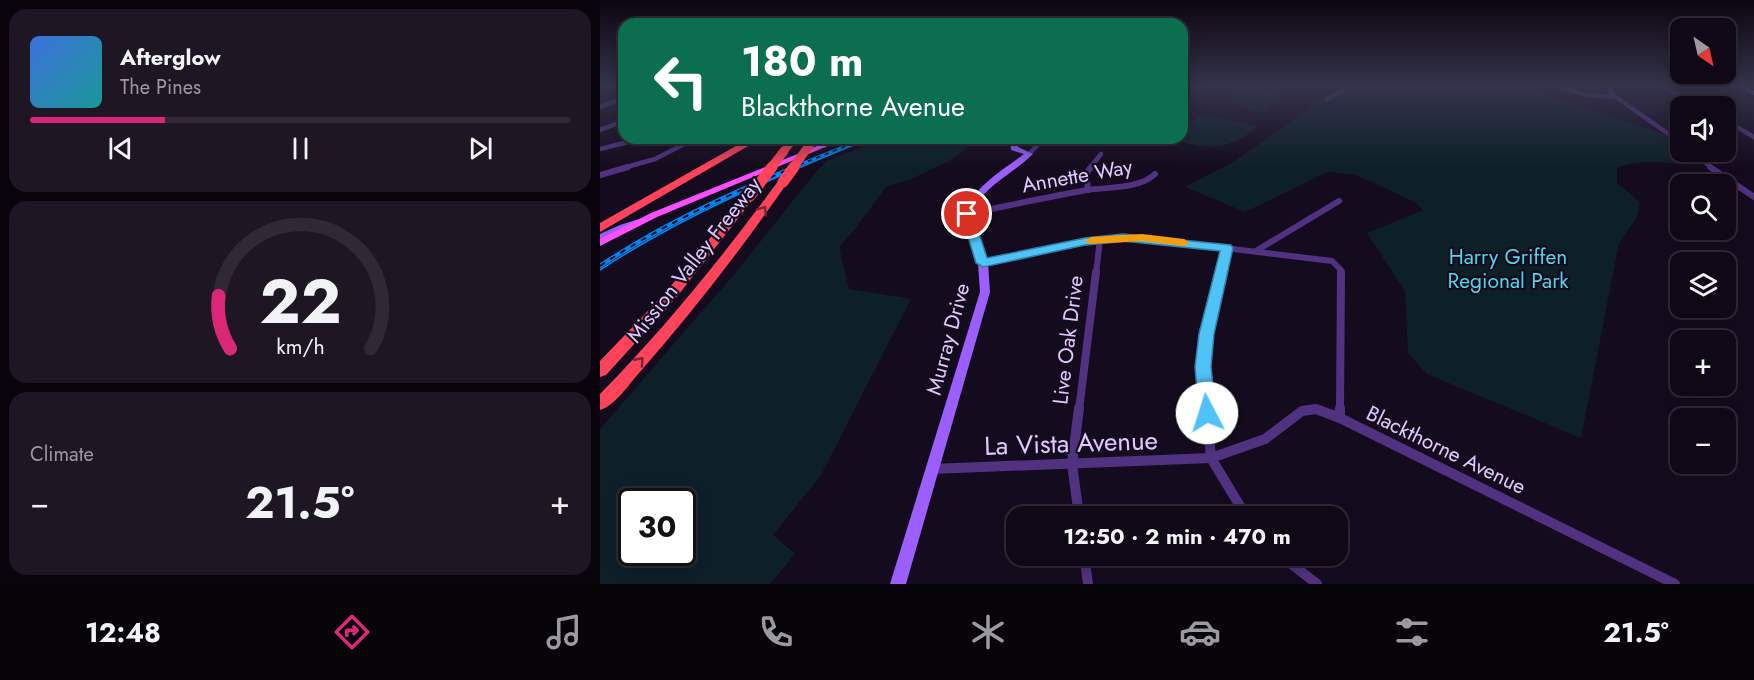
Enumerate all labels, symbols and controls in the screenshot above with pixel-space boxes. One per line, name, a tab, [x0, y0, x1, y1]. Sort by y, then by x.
north arrow	[1670, 18, 1736, 84]
map controls	[1670, 18, 1736, 474]
text: 180 m	[741, 31, 864, 92]
text: Afterglow	[120, 41, 221, 73]
icon: left	[642, 42, 720, 120]
text: The Pines	[120, 73, 201, 102]
text: Blackthorne Avenue	[741, 87, 965, 126]
button: sound	[1670, 96, 1736, 162]
icon: previous	[104, 132, 137, 165]
icon: pause	[284, 132, 317, 165]
icon: next	[464, 132, 497, 165]
street label: Annette Way	[1019, 151, 1135, 200]
street label: Mission Valley Freeway	[620, 170, 769, 349]
button: search	[1670, 174, 1736, 240]
pin	[941, 188, 992, 239]
icon: arrive	[950, 197, 983, 230]
one-way arrow	[756, 205, 767, 216]
park label: Harry Griffen Regional Park	[1447, 242, 1569, 296]
button: layers	[1670, 252, 1736, 318]
text: 22	[259, 256, 341, 346]
street label: Live Oak Drive	[1045, 274, 1091, 406]
street label: Murray Drive	[919, 280, 977, 398]
button: +	[1670, 330, 1736, 396]
text: km/h	[276, 331, 324, 362]
one-way arrow	[633, 358, 644, 368]
position arrow	[1175, 381, 1239, 445]
street label: Blackthorne Avenue	[1361, 398, 1531, 502]
button: −	[1670, 408, 1736, 474]
street label: La Vista Avenue	[983, 421, 1159, 465]
text: Climate	[30, 440, 94, 469]
text: 21.5°	[245, 470, 354, 535]
text: −	[30, 479, 49, 526]
text: +	[550, 479, 570, 526]
speed limit sign: 30	[618, 488, 696, 566]
text: 12:50 · 2 min · 470 m	[1063, 520, 1291, 552]
icon: directions	[331, 611, 373, 653]
icon: music	[543, 611, 585, 653]
icon: phone	[755, 611, 797, 653]
icon: climate	[967, 611, 1009, 653]
icon: car	[1179, 611, 1221, 653]
icon: filters	[1391, 611, 1433, 653]
text: 12:48	[85, 613, 161, 652]
text: 21.5°	[1603, 613, 1669, 652]

